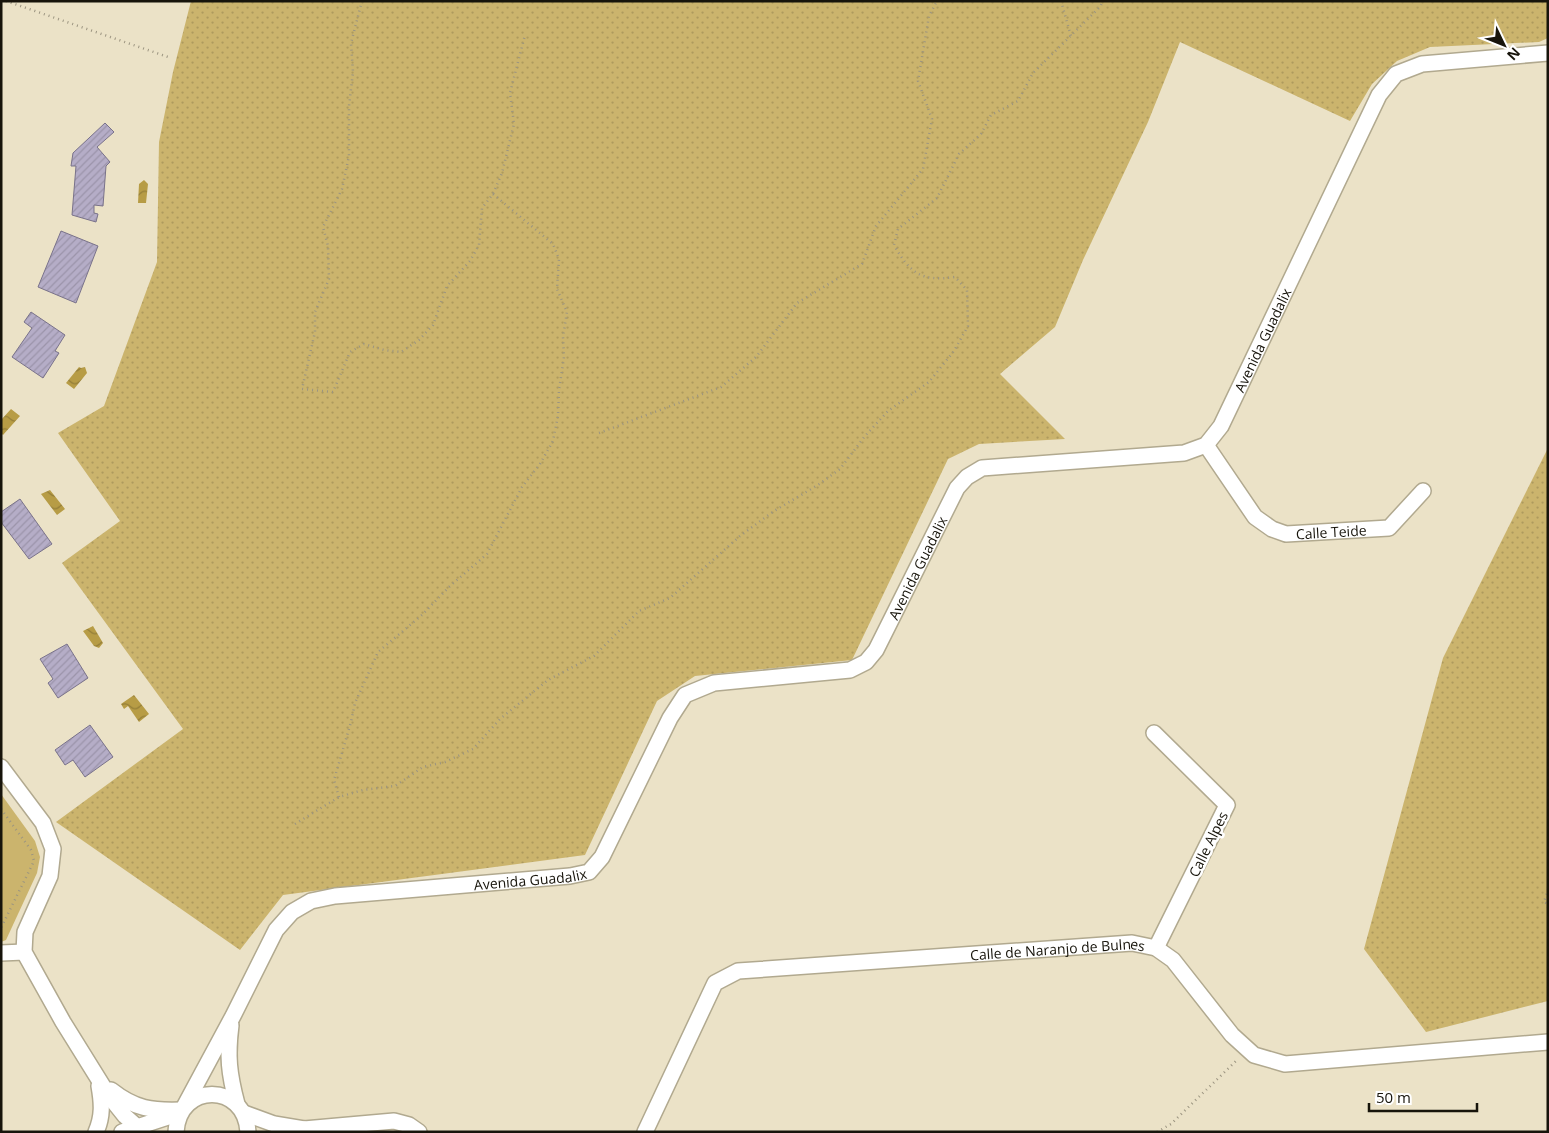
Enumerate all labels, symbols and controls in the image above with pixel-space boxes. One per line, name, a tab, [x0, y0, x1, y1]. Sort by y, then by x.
north arrow	[1479, 20, 1529, 70]
text: N	[1503, 44, 1525, 65]
street label: Avenida Guadalix	[1229, 284, 1295, 395]
street label: Avenida Guadalix	[883, 512, 951, 622]
street label: Calle Teide	[1295, 520, 1367, 543]
street label: Calle Alpes	[1184, 808, 1232, 880]
street label: Avenida Guadalix	[473, 863, 589, 894]
street label: Calle de Naranjo de Bulnes	[969, 933, 1147, 964]
scale bar	[1369, 1080, 1476, 1112]
text: 50 m	[1376, 1087, 1411, 1107]

